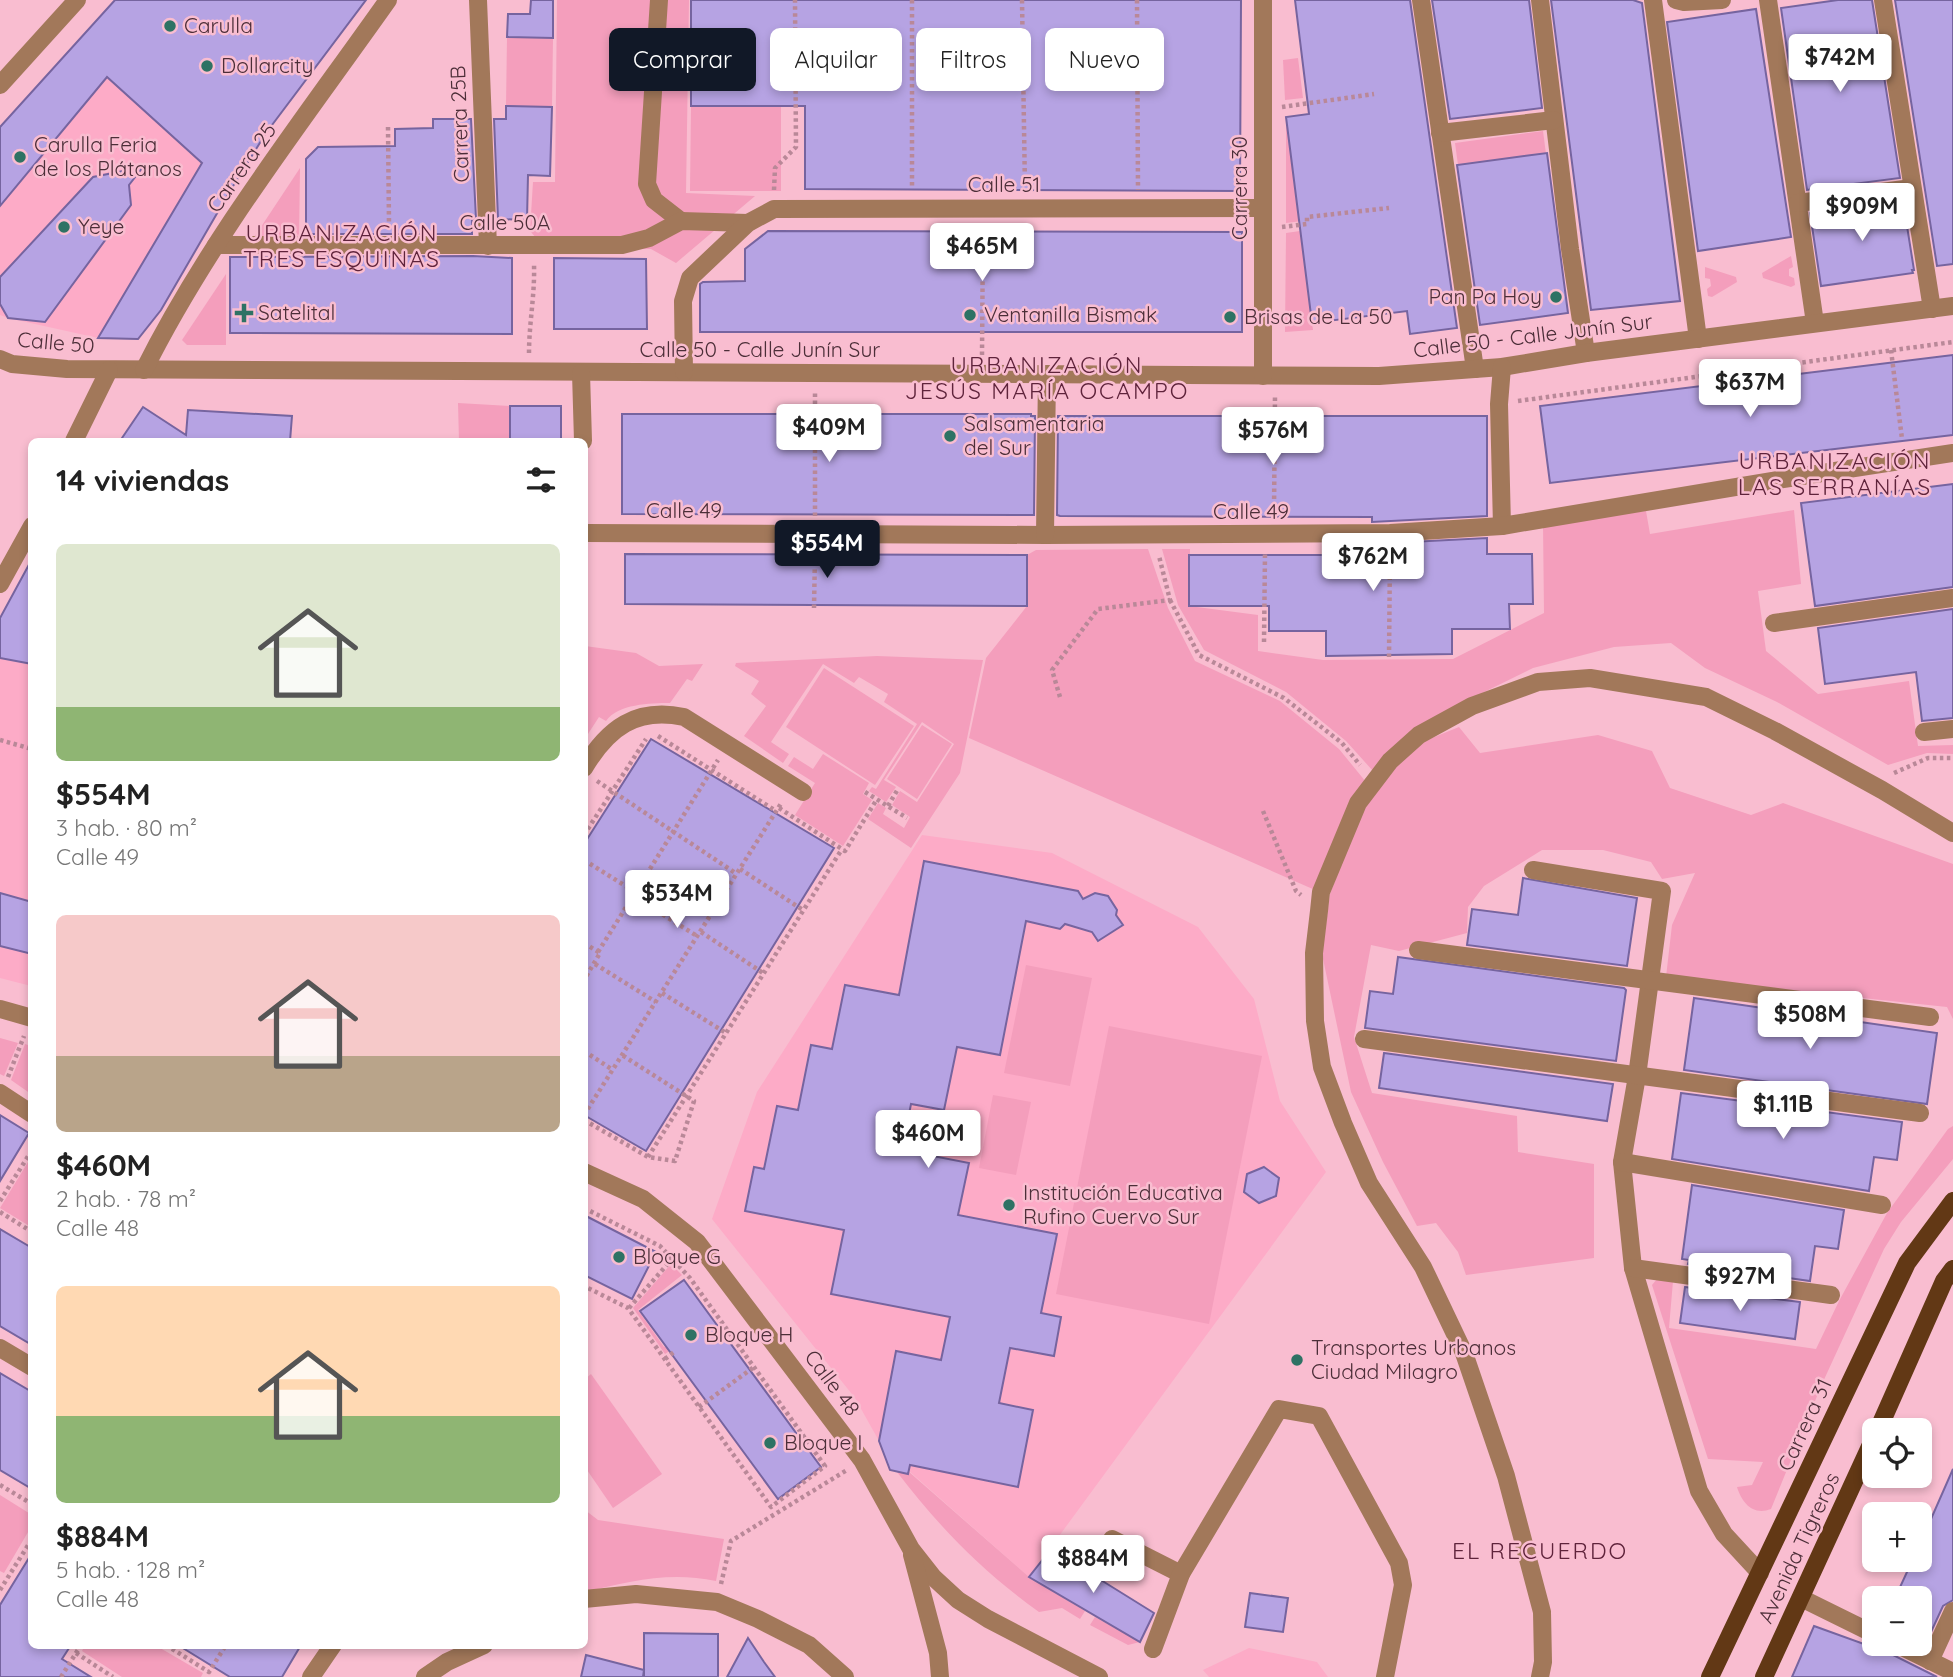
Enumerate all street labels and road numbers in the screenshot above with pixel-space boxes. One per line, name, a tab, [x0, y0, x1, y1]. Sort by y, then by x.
street label: Carrera 25B	[444, 65, 474, 183]
street label: Carrera 25	[201, 118, 281, 217]
street label: Carrera 30	[1226, 136, 1252, 240]
street label: Calle 51	[968, 171, 1040, 197]
street label: Calle 50A	[460, 209, 550, 235]
street label: Calle 50 - Calle Junín Sur	[1412, 307, 1654, 363]
street label: Calle 50	[16, 326, 96, 358]
street label: Calle 50 - Calle Junín Sur	[640, 336, 880, 362]
street label: Calle 49	[646, 497, 722, 523]
street label: Calle 49	[1213, 498, 1289, 524]
street label: Calle 48	[800, 1344, 866, 1421]
street label: Carrera 31	[1771, 1374, 1837, 1475]
street label: Avenida Tigreros	[1752, 1468, 1844, 1627]

